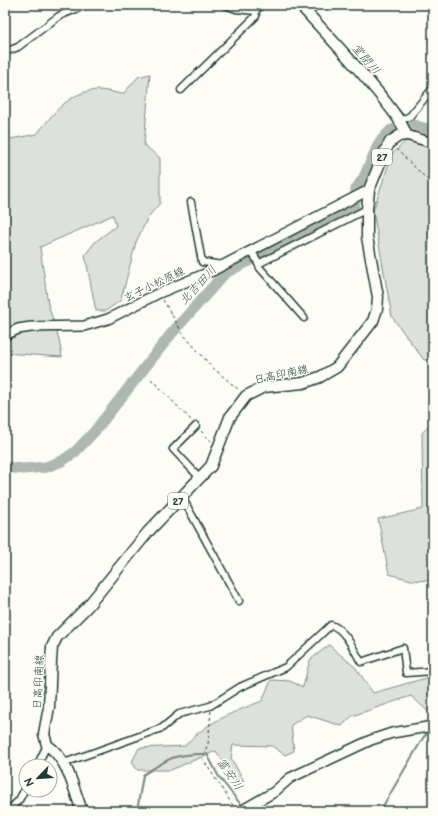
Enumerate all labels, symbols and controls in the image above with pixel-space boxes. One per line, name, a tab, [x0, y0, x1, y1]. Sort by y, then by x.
water label: 堂閉川	[348, 41, 383, 78]
road number: 27	[372, 149, 392, 165]
water label: 北吉田川	[177, 263, 220, 308]
street label: 玄子小松原線	[122, 264, 187, 305]
street label: 日高印南線	[253, 362, 309, 387]
road number: 27	[168, 493, 188, 509]
street label: 日高印南線	[31, 654, 46, 710]
water label: 富安川	[213, 755, 246, 793]
north arrow	[18, 758, 58, 798]
text: N	[22, 776, 37, 789]

